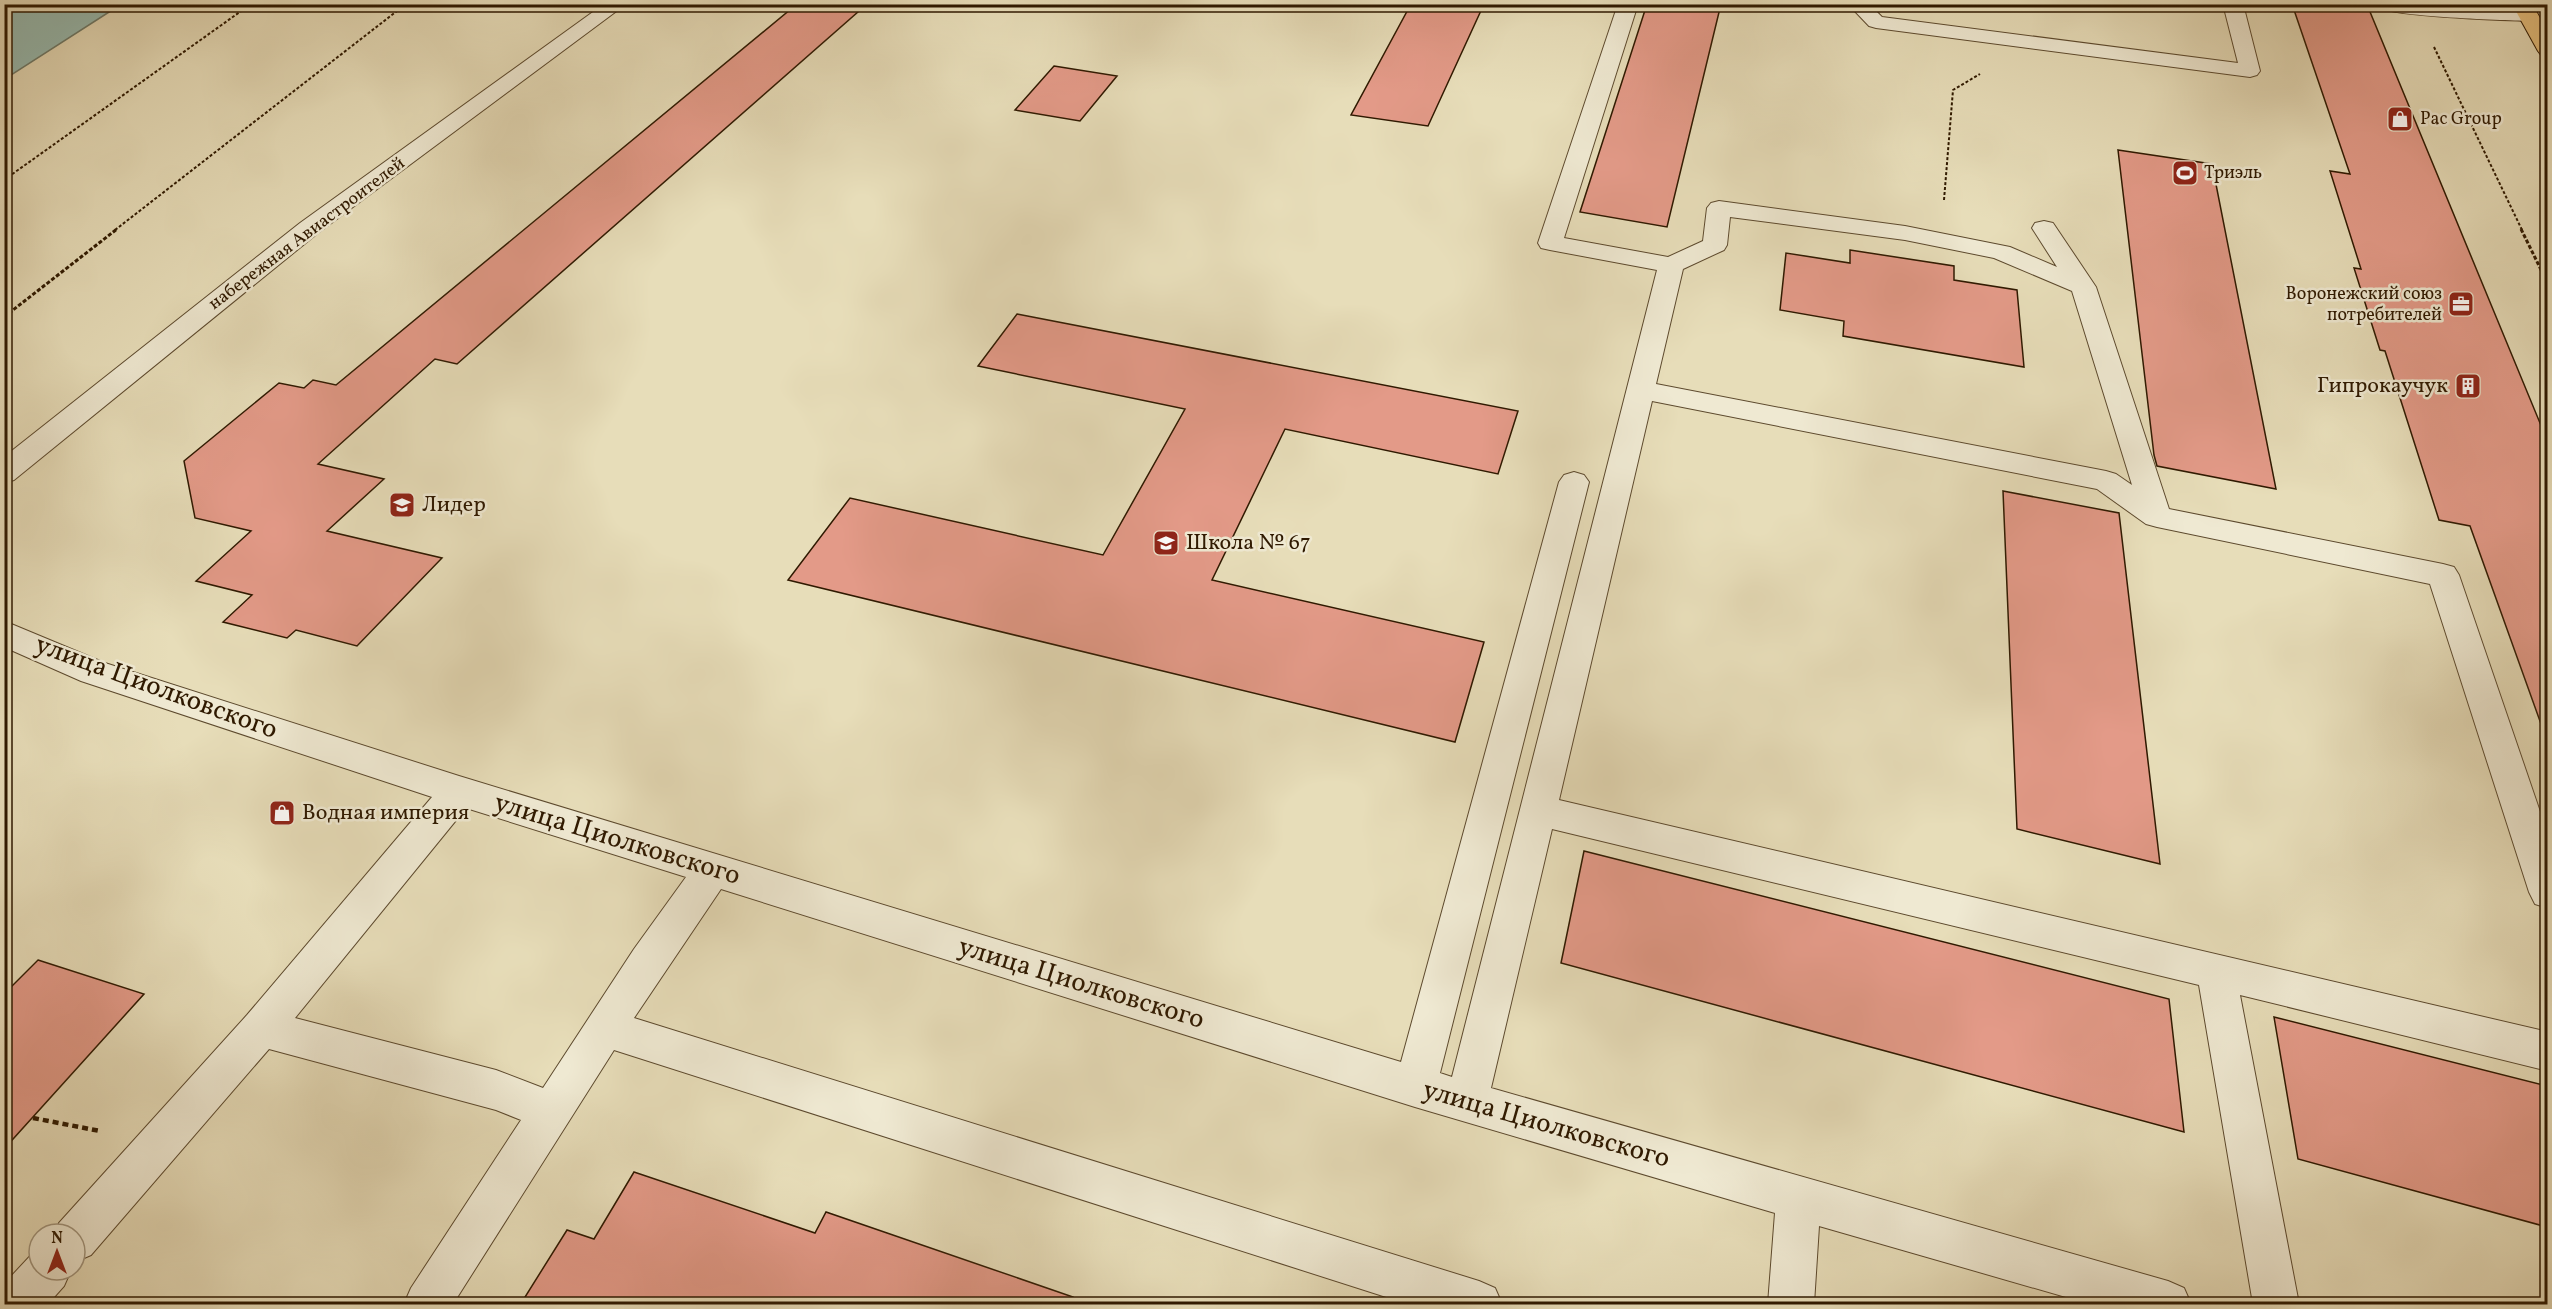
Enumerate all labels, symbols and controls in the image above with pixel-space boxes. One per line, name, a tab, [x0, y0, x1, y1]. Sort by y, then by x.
shop icon: Pac Group	[2385, 104, 2415, 134]
place label: Pac Group	[2420, 107, 2502, 132]
street label: набережная Авиастроителей	[203, 152, 411, 316]
sports icon: Триэль	[2170, 158, 2200, 188]
place label: Триэль	[2204, 161, 2262, 186]
place label: Воронежский союз потребителей	[2286, 282, 2442, 328]
office icon: Воронежский союз потребителей	[2446, 289, 2476, 319]
place label: Гипрокаучук	[2317, 371, 2448, 402]
building icon: Гипрокаучук	[2453, 371, 2483, 401]
school or university icon: Лидер	[387, 490, 417, 520]
place label: Лидер	[422, 490, 486, 521]
school or university icon: Школа № 67	[1151, 528, 1181, 558]
place label: Школа № 67	[1186, 528, 1311, 559]
street label: улица Циолковского	[29, 626, 283, 750]
street label: улица Циолковского	[489, 784, 745, 896]
shop icon: Водная империя	[267, 798, 297, 828]
place label: Водная империя	[302, 798, 469, 829]
street label: улица Циолковского	[953, 928, 1209, 1040]
street label: улица Циолковского	[1418, 1071, 1674, 1179]
north arrow	[27, 1222, 87, 1282]
text: N	[51, 1228, 63, 1250]

